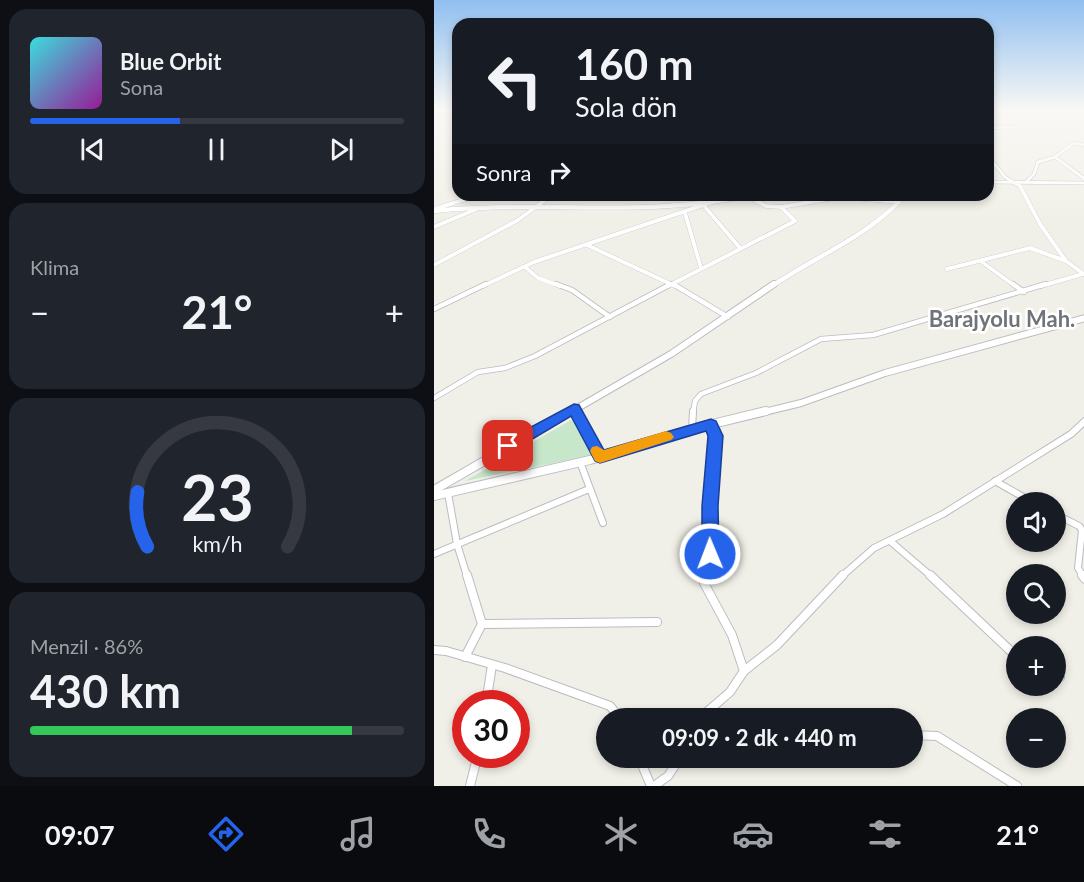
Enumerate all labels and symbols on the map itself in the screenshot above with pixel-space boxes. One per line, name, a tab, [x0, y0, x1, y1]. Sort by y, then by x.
district label: Barajyolu Mah.	[929, 305, 1075, 332]
pin	[482, 420, 533, 471]
position arrow	[678, 522, 742, 586]
speed limit sign: 30	[452, 690, 530, 768]

